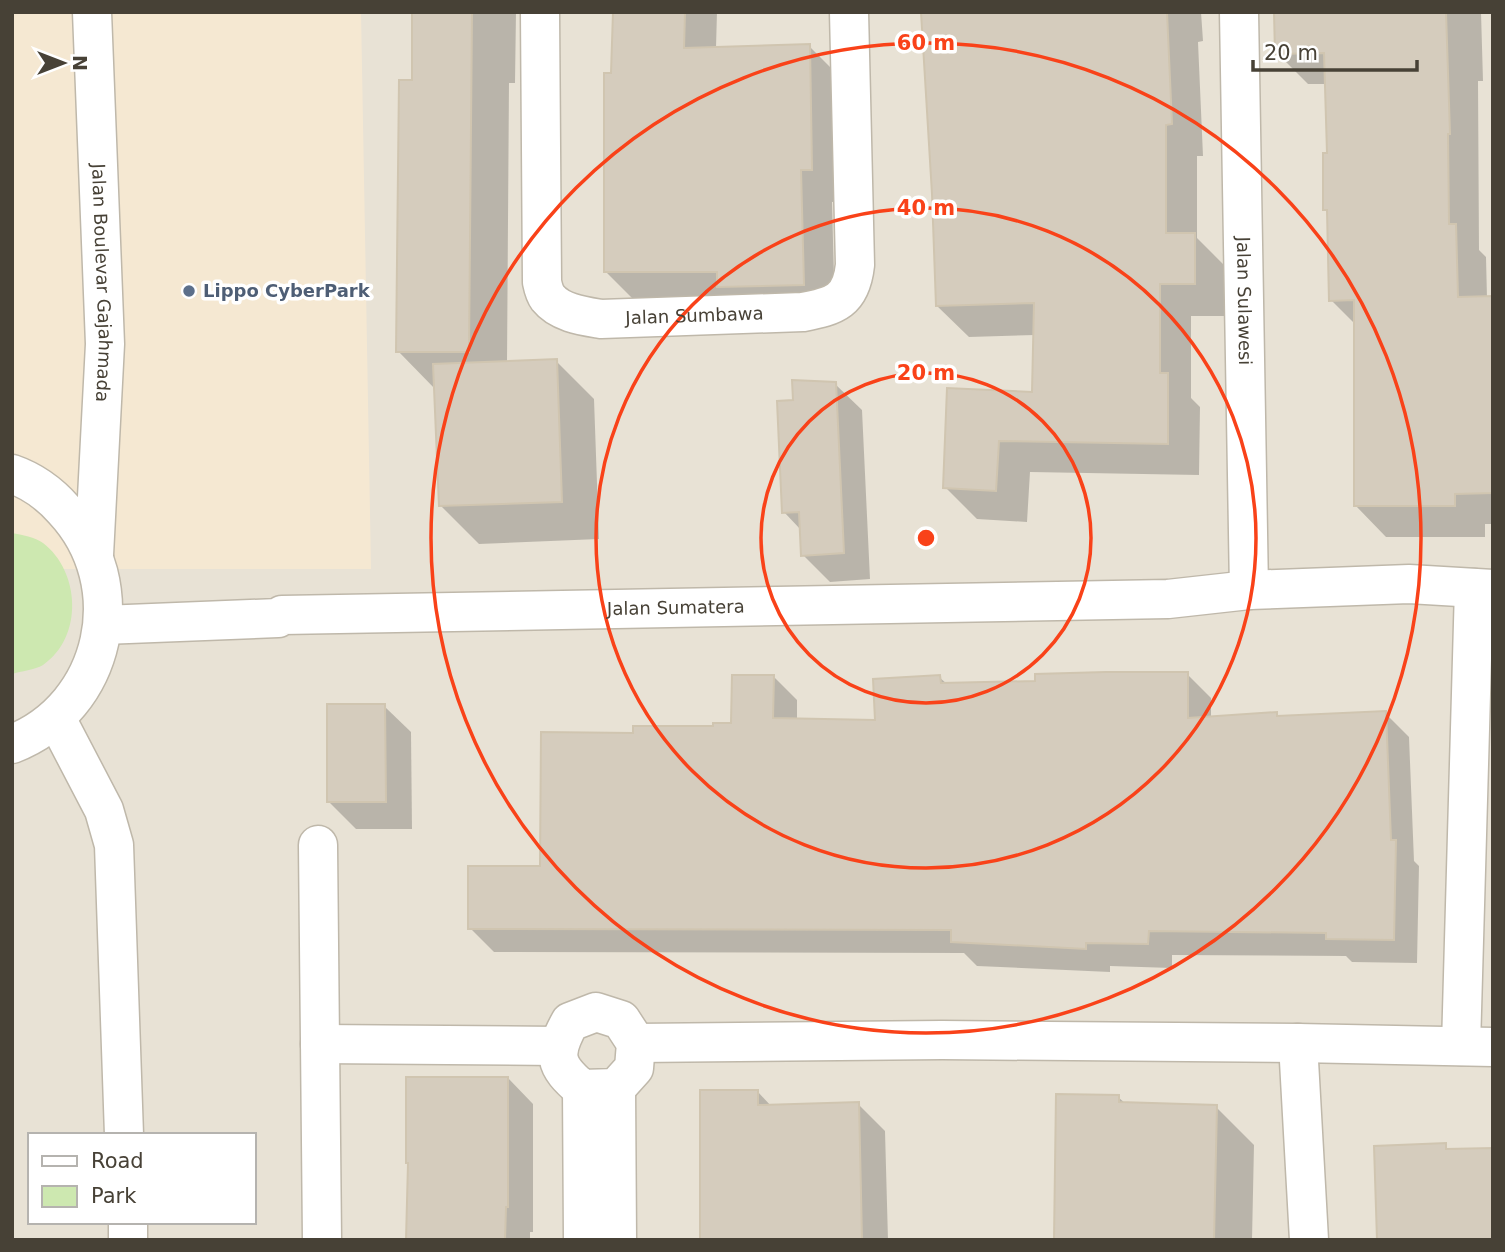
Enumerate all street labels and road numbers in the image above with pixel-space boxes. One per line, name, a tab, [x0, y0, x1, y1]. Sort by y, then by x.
street label: Jalan Boulevar Gajahmada	[88, 162, 116, 403]
street label: Jalan Sulawesi	[1233, 235, 1256, 365]
street label: Jalan Sumbawa	[624, 302, 764, 328]
street label: Jalan Sumatera	[606, 596, 745, 619]

